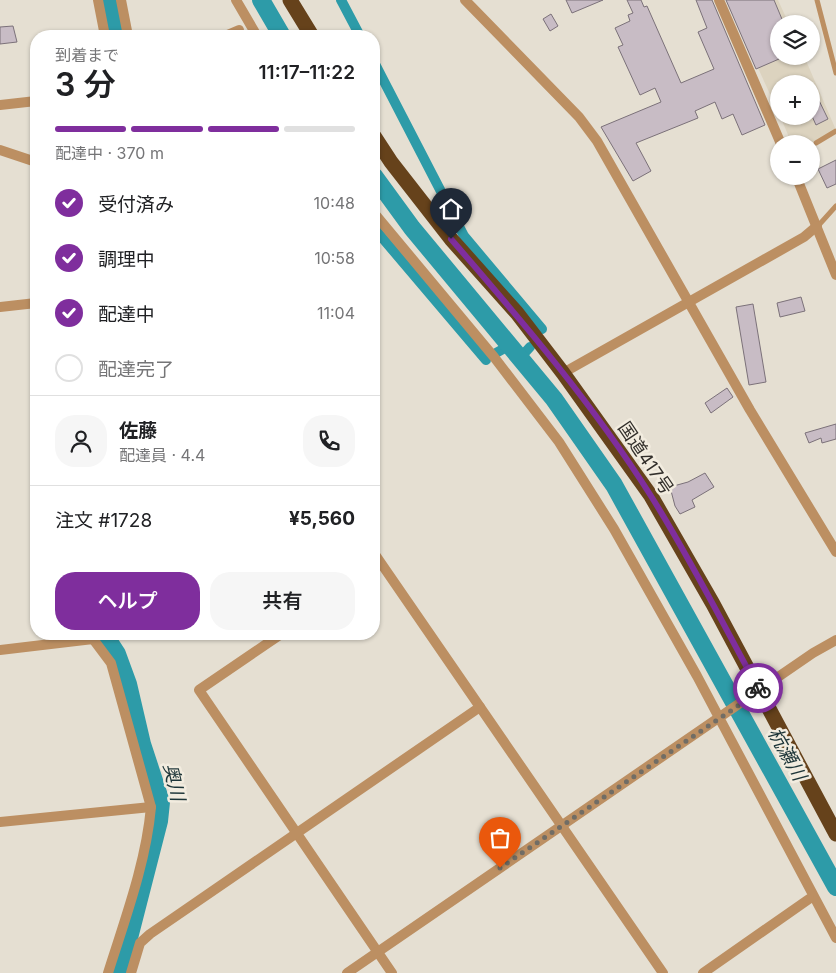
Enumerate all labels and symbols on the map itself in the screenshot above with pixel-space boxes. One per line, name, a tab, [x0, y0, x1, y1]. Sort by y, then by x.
pin	[430, 188, 472, 239]
street label: 国道417号	[614, 418, 678, 498]
courier	[733, 663, 783, 713]
water label: 杭瀬川	[763, 723, 812, 786]
water label: 奥川	[159, 761, 190, 805]
pin	[479, 817, 521, 868]

